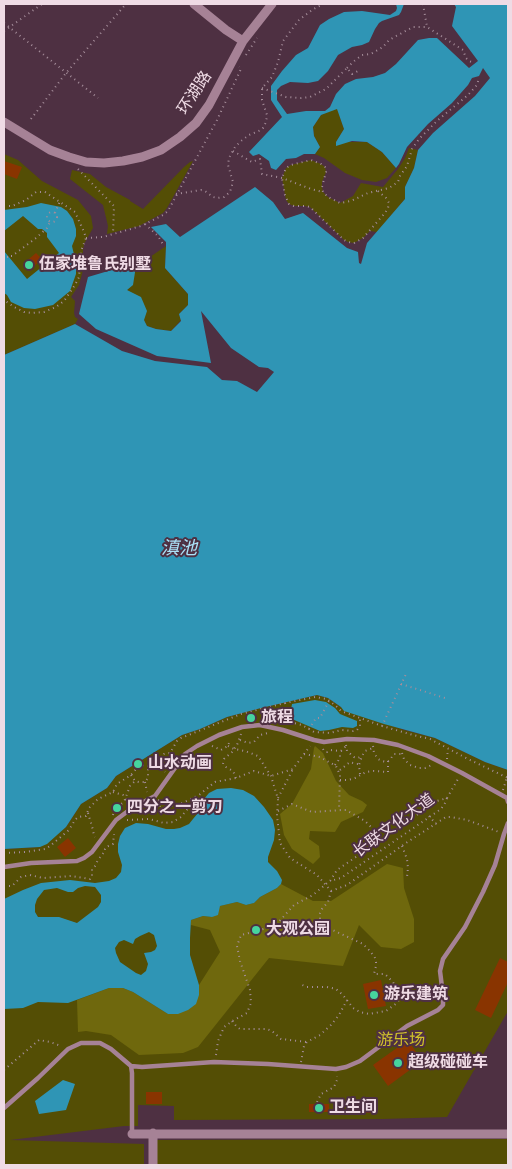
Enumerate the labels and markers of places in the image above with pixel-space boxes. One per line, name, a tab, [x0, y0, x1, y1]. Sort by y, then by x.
place label: 伍家堆鲁氏别墅	[39, 255, 151, 275]
marker: 伍家堆鲁氏别墅	[23, 259, 35, 271]
place label: 旅程	[261, 708, 293, 728]
marker: 旅程	[245, 712, 257, 724]
place label: 山水动画	[148, 754, 212, 774]
marker: 山水动画	[132, 758, 144, 770]
place label: 四分之一剪刀	[127, 798, 223, 818]
marker: 四分之一剪刀	[111, 802, 123, 814]
place label: 大观公园	[266, 920, 330, 940]
marker: 大观公园	[250, 924, 262, 936]
place label: 游乐建筑	[384, 985, 448, 1005]
marker: 游乐建筑	[368, 989, 380, 1001]
place label: 超级碰碰车	[408, 1053, 488, 1073]
marker: 超级碰碰车	[392, 1057, 404, 1069]
place label: 卫生间	[329, 1098, 377, 1118]
marker: 卫生间	[313, 1102, 325, 1114]

